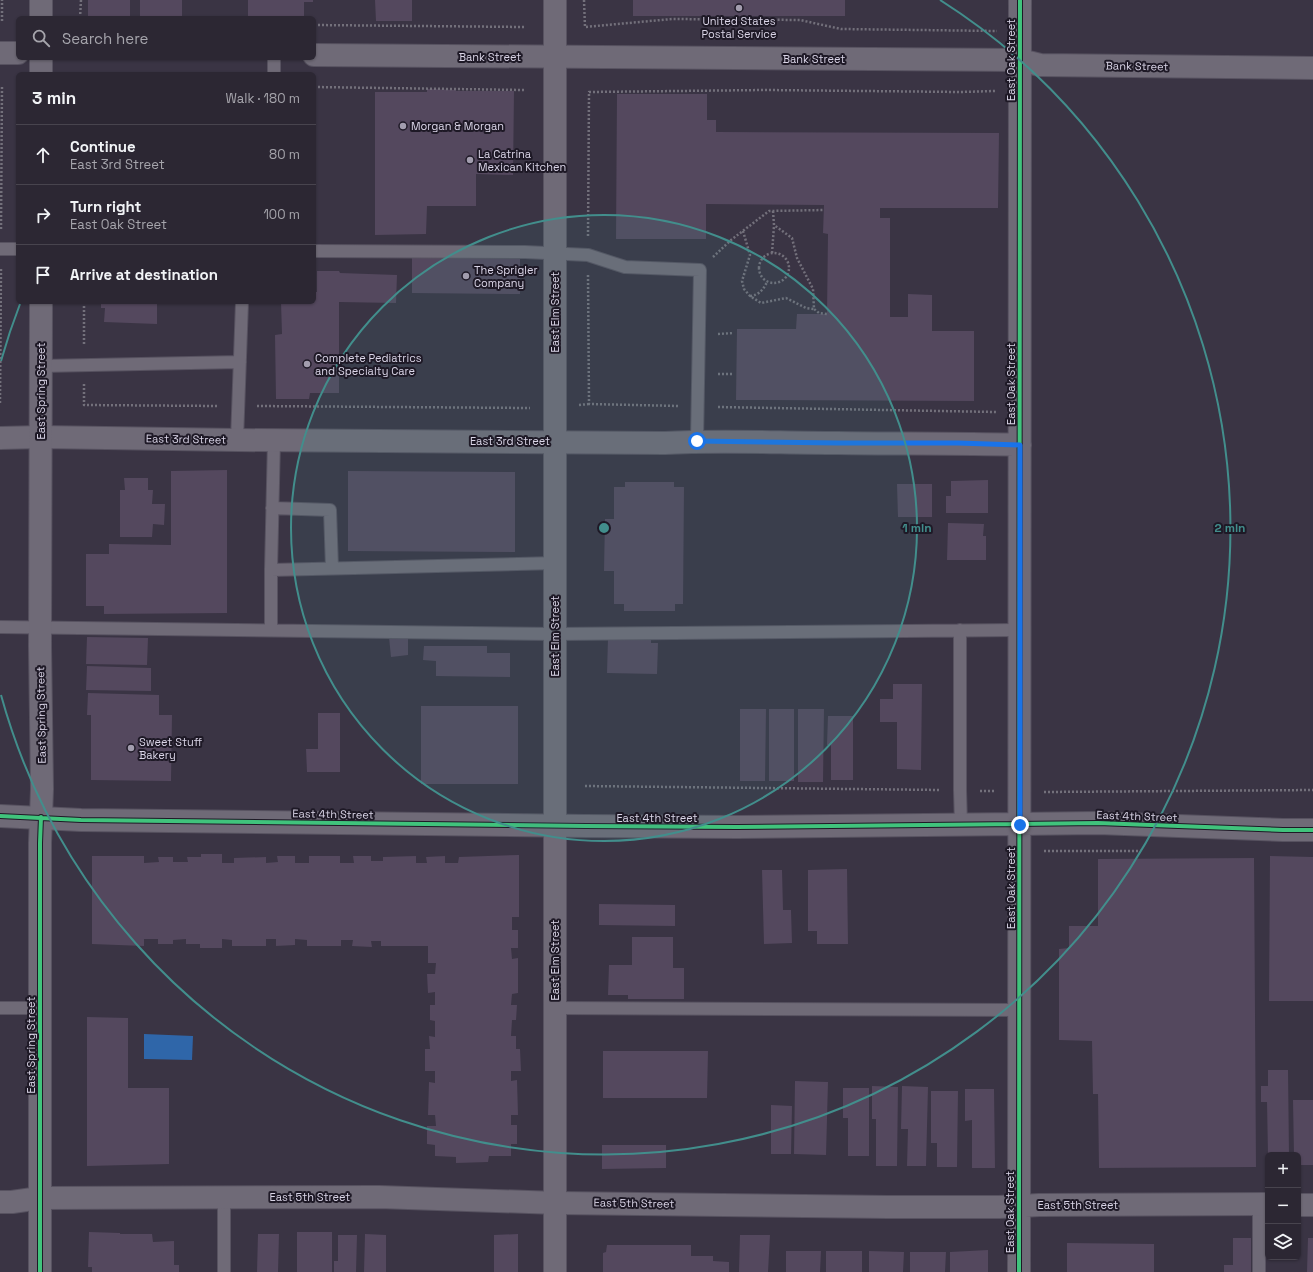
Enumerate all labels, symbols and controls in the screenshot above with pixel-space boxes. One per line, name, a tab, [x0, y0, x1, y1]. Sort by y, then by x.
marker: United States Postal Service	[734, 3, 744, 13]
place label: United States Postal Service	[702, 14, 776, 41]
search box	[16, 16, 316, 60]
street label: East Oak Street	[1004, 19, 1018, 101]
icon: search	[30, 27, 52, 49]
text: Search here	[62, 29, 148, 48]
street label: Bank Street	[459, 50, 521, 64]
street label: Bank Street	[783, 52, 845, 66]
street label: Bank Street	[1106, 58, 1168, 74]
text: 3 min	[32, 87, 76, 109]
text: Walk · 180 m	[226, 90, 300, 107]
place label: Morgan & Morgan	[411, 119, 504, 133]
marker: Morgan & Morgan	[398, 121, 408, 131]
text: Continue	[70, 137, 136, 156]
icon: ahead	[32, 144, 54, 166]
text: 80 m	[269, 146, 300, 163]
place label: La Catrina Mexican Kitchen	[478, 147, 566, 174]
marker: La Catrina Mexican Kitchen	[465, 155, 475, 165]
text: East 3rd Street	[70, 156, 165, 173]
text: Turn right	[70, 197, 141, 216]
icon: right	[32, 204, 54, 226]
text: 100 m	[263, 206, 300, 223]
text: East Oak Street	[70, 216, 167, 233]
place label: The Sprigler Company	[474, 263, 538, 290]
icon: arrive	[32, 264, 54, 286]
text: Arrive at destination	[70, 265, 218, 284]
marker: The Sprigler Company	[461, 271, 471, 281]
street label: East Elm Street	[548, 272, 562, 352]
street label: East Spring Street	[34, 343, 48, 439]
street label: East Oak Street	[1004, 343, 1018, 425]
place label: Complete Pediatrics and Specialty Care	[315, 351, 422, 378]
marker: Complete Pediatrics and Specialty Care	[302, 359, 312, 369]
street label: East 3rd Street	[146, 431, 226, 447]
route start	[688, 432, 706, 450]
street label: East 3rd Street	[470, 434, 550, 448]
text: 1 min	[902, 520, 932, 536]
text: 2 min	[1214, 520, 1246, 536]
centre of rings	[597, 521, 611, 535]
street label: East Elm Street	[548, 596, 562, 676]
street label: East Spring Street	[33, 666, 49, 764]
place label: Sweet Stuff Bakery	[139, 735, 203, 762]
marker: Sweet Stuff Bakery	[126, 743, 136, 753]
street label: East 4th Street	[292, 806, 374, 822]
street label: East 4th Street	[1096, 808, 1178, 824]
street label: East 4th Street	[616, 811, 698, 825]
route end	[1011, 816, 1029, 834]
street label: East Oak Street	[1004, 847, 1018, 929]
street label: East Elm Street	[548, 920, 562, 1000]
street label: East Spring Street	[24, 997, 38, 1093]
map controls	[1265, 1152, 1301, 1260]
button: +	[1265, 1152, 1301, 1188]
street label: East Oak Street	[1003, 1171, 1017, 1253]
button: −	[1265, 1188, 1301, 1224]
street label: East 5th Street	[270, 1190, 350, 1204]
street label: East 5th Street	[593, 1195, 675, 1211]
street label: East 5th Street	[1038, 1198, 1118, 1212]
button: layers	[1265, 1224, 1301, 1260]

